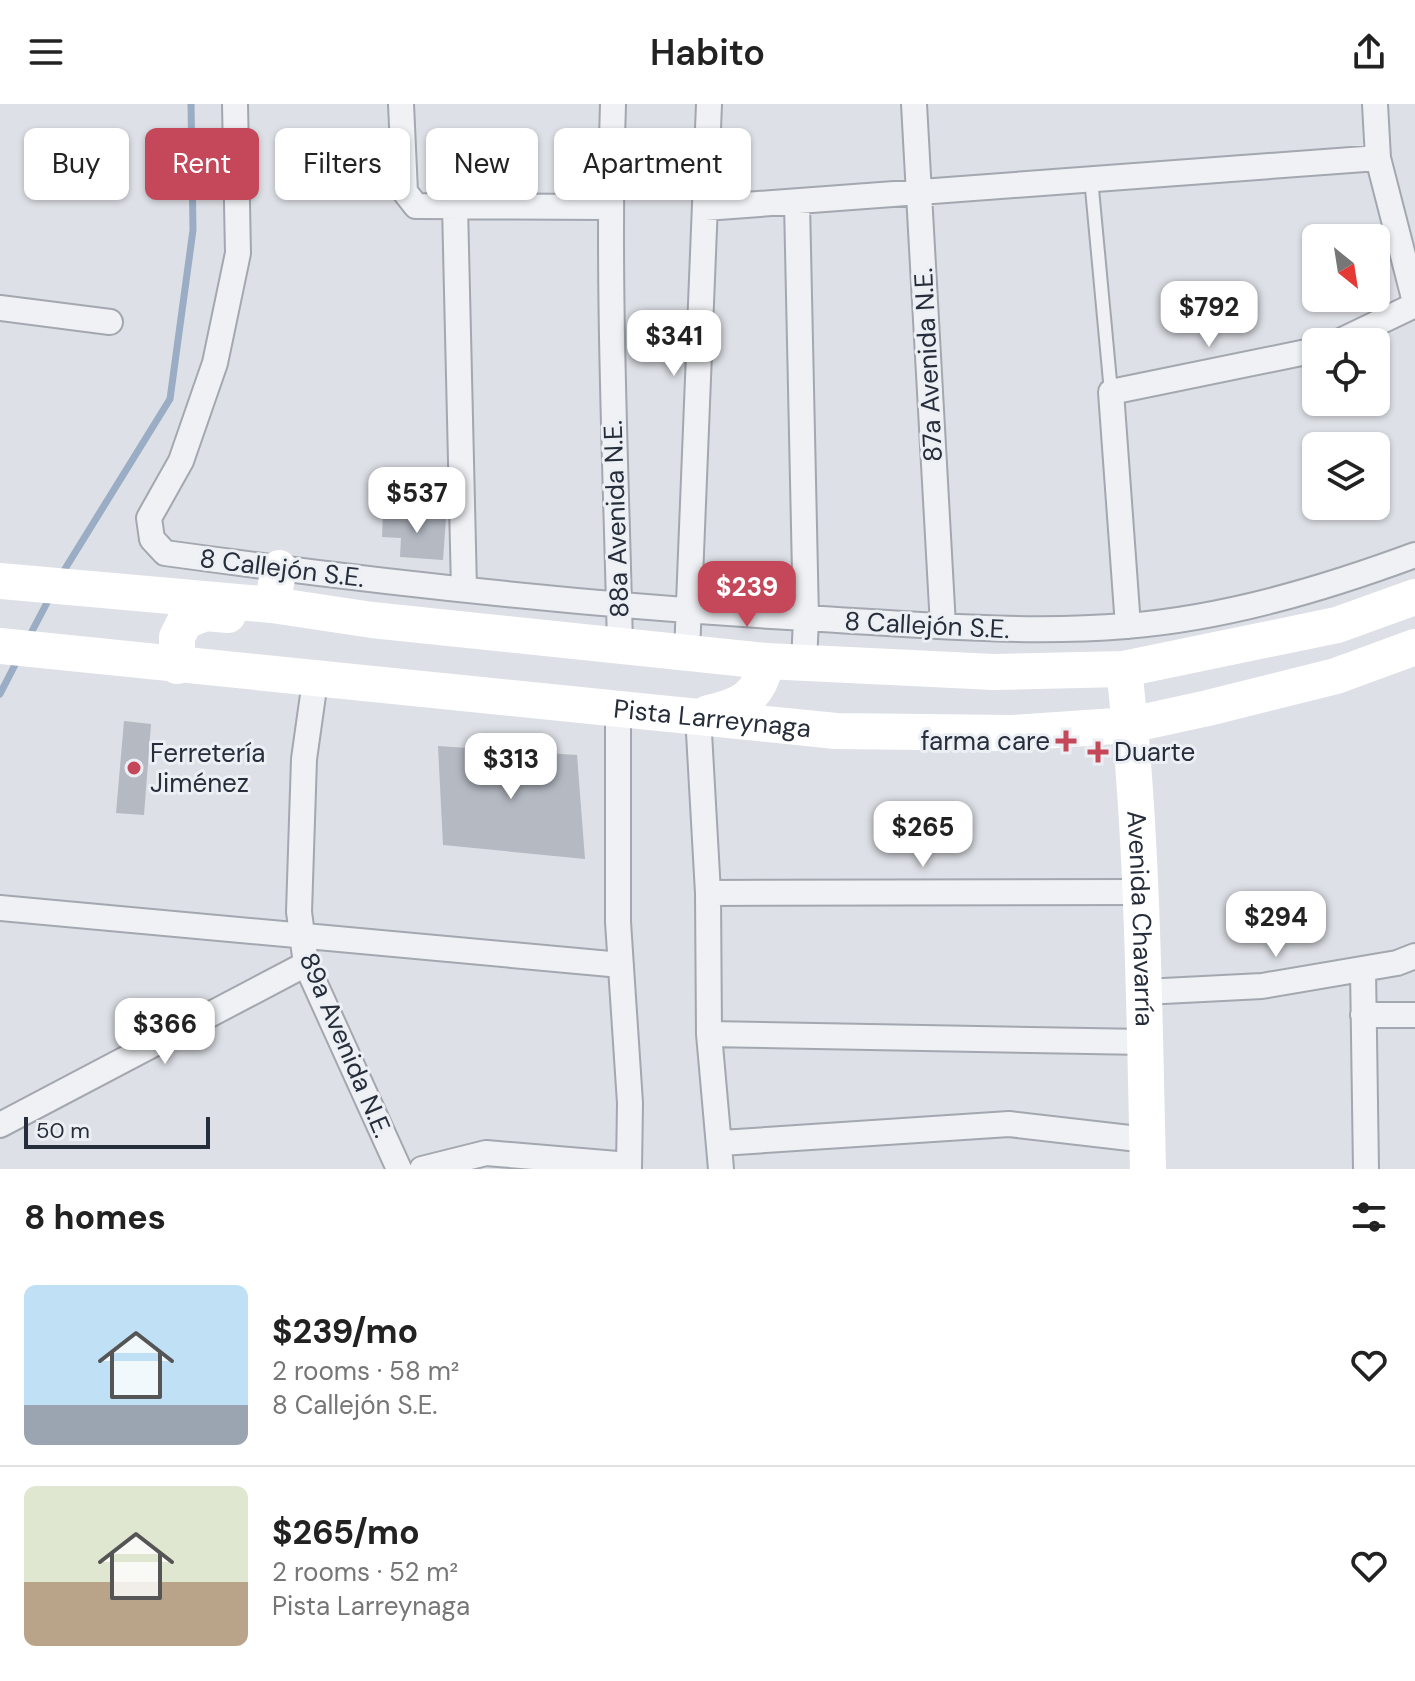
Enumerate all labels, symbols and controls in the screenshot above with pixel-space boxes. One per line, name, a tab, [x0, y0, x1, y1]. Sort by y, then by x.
text: Habito	[650, 29, 765, 76]
icon: menu	[24, 30, 68, 74]
icon: share	[1347, 30, 1391, 74]
chip: Buy	[24, 128, 129, 200]
chip: Rent	[145, 128, 259, 200]
chip: Filters	[275, 128, 410, 200]
chip: New	[426, 128, 538, 200]
chip: Apartment	[554, 128, 751, 200]
north arrow	[1302, 224, 1390, 312]
map controls	[1302, 224, 1390, 520]
street label: 87a Avenida N.E.	[906, 267, 950, 463]
pin: $792	[1162, 281, 1256, 349]
text: $792	[1179, 290, 1239, 324]
pin: $341	[627, 310, 721, 378]
text: $341	[645, 319, 703, 353]
button: locate	[1302, 328, 1390, 416]
street label: 88a Avenida N.E.	[596, 420, 636, 618]
button: layers	[1302, 432, 1390, 520]
pin: $537	[370, 467, 464, 535]
text: $537	[386, 476, 448, 510]
street label: 8 Callejón S.E.	[198, 541, 366, 595]
pin: $239	[700, 561, 794, 629]
text: $239	[716, 570, 778, 604]
street label: 8 Callejón S.E.	[843, 604, 1011, 646]
street label: Pista Larreynaga	[612, 691, 813, 745]
place label: farma care	[921, 724, 1050, 758]
marker: farma care	[1057, 732, 1075, 750]
pin: $313	[464, 733, 558, 801]
place label: Duarte	[1114, 735, 1195, 769]
place label: Ferretería Jiménez	[150, 736, 265, 800]
text: $313	[483, 742, 539, 776]
marker: Duarte	[1089, 743, 1107, 761]
marker: Ferretería Jiménez	[125, 759, 143, 777]
pin: $265	[876, 801, 970, 869]
street label: Avenida Chavarría	[1119, 809, 1162, 1027]
text: $265	[892, 810, 954, 844]
pin: $294	[1229, 891, 1323, 959]
text: $294	[1244, 900, 1308, 934]
street label: 89a Avenida N.E.	[292, 947, 400, 1143]
pin: $366	[118, 998, 212, 1066]
text: $366	[133, 1007, 197, 1041]
scale bar	[24, 1113, 210, 1149]
text: 50 m	[36, 1116, 90, 1145]
text: 8 homes	[24, 1195, 166, 1240]
icon: filters	[1347, 1195, 1391, 1239]
text: $239/mo	[272, 1309, 418, 1354]
icon: home	[88, 1317, 184, 1413]
icon: heart	[1347, 1343, 1391, 1387]
text: 2 rooms · 58 m²	[272, 1354, 459, 1388]
text: 8 Callejón S.E.	[272, 1388, 438, 1422]
text: $265/mo	[272, 1510, 420, 1555]
icon: home	[88, 1518, 184, 1614]
icon: heart	[1347, 1544, 1391, 1588]
text: 2 rooms · 52 m²	[272, 1555, 458, 1589]
text: Pista Larreynaga	[272, 1589, 470, 1623]

